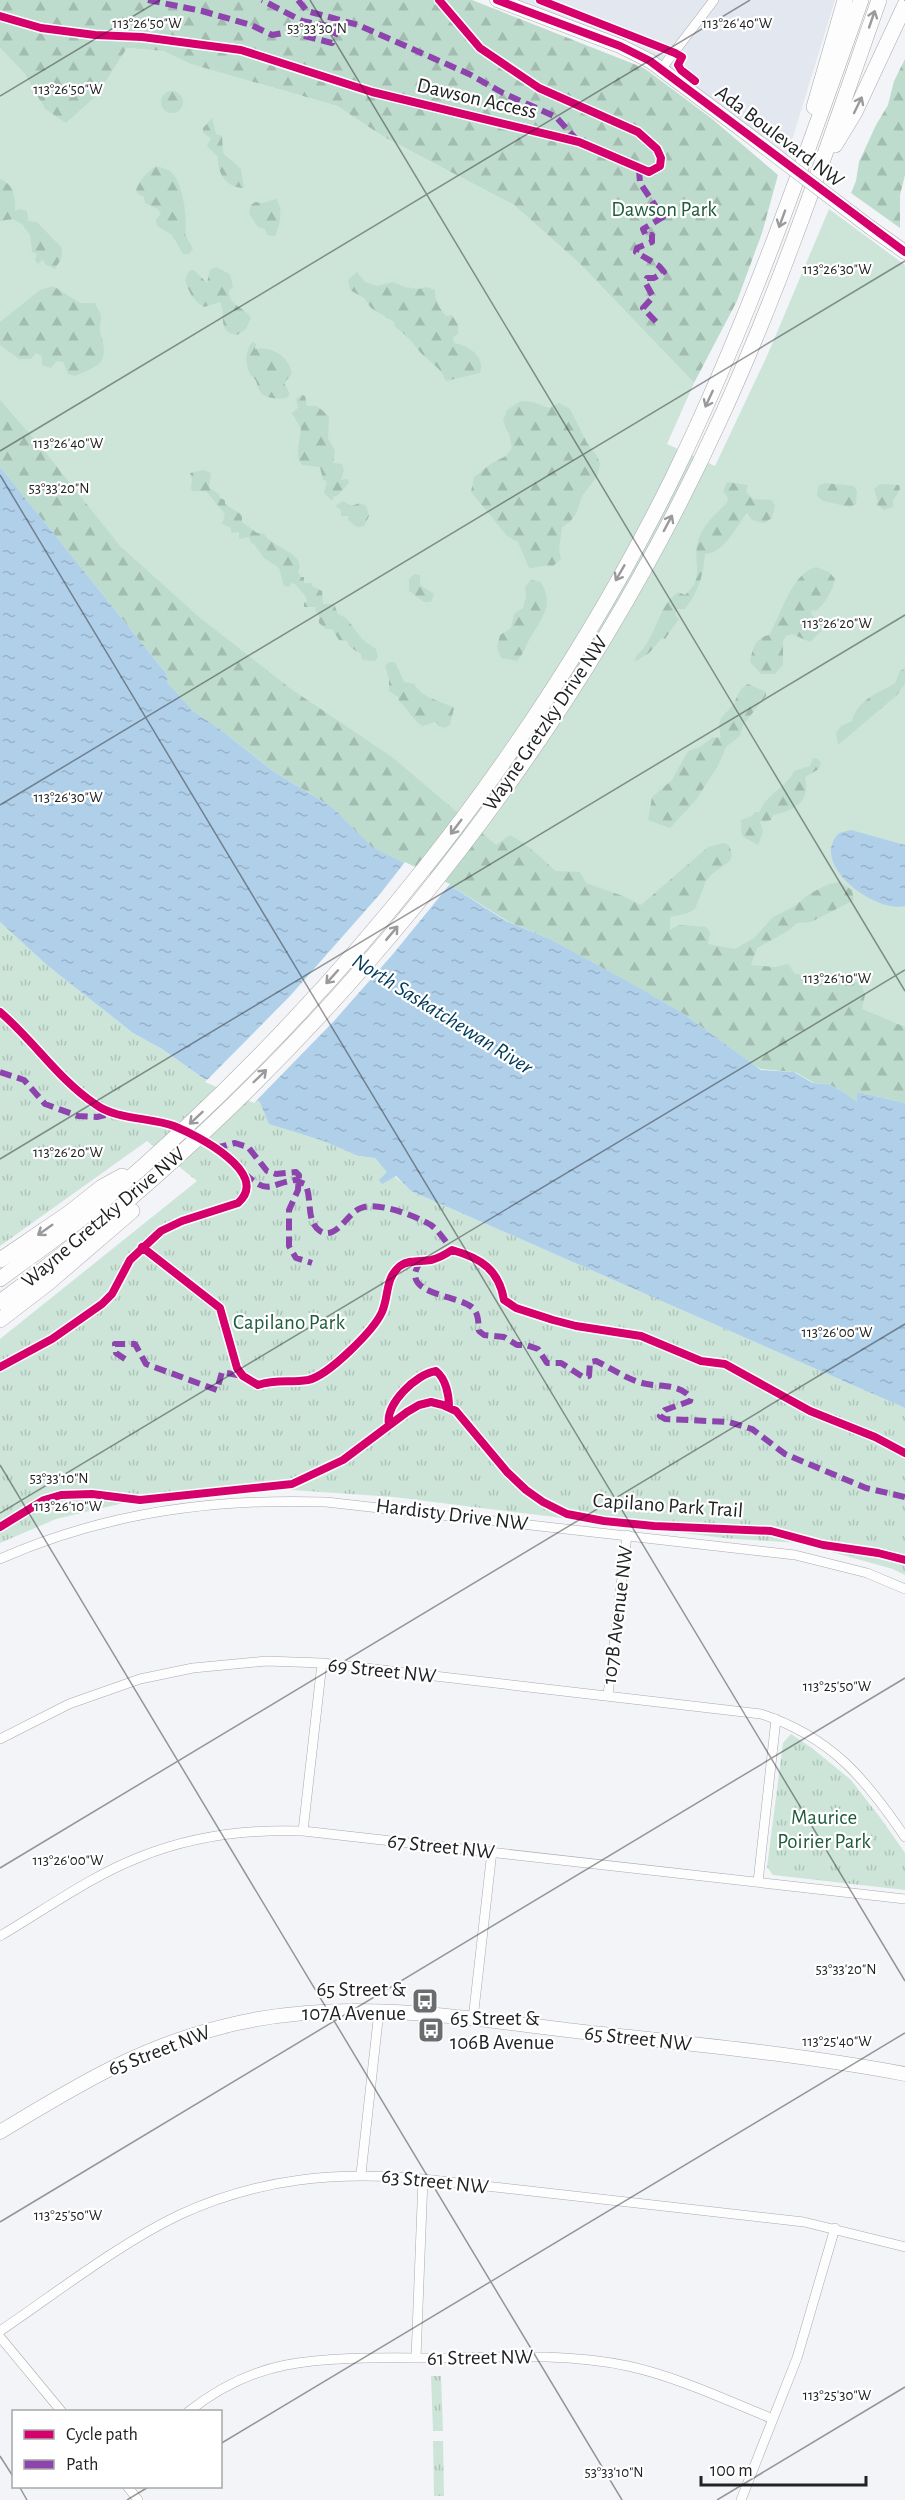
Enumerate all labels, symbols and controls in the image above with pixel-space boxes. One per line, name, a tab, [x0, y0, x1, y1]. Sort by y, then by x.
one-way arrow	[868, 10, 879, 29]
text: 113°26'50"W	[112, 16, 182, 31]
text: 113°26'40"W	[702, 16, 773, 31]
text: 53°33'30"N	[287, 21, 347, 36]
street label: Dawson Access	[415, 74, 539, 122]
street label: Ada Boulevard NW	[712, 81, 848, 191]
text: 113°26'50"W	[33, 82, 103, 97]
one-way arrow	[853, 96, 865, 114]
park label: Dawson Park	[611, 199, 717, 220]
one-way arrow	[776, 209, 787, 228]
text: 113°26'30"W	[802, 262, 872, 277]
one-way arrow	[702, 390, 714, 408]
text: 113°26'40"W	[33, 436, 104, 451]
text: 53°33'20"N	[29, 481, 89, 496]
one-way arrow	[662, 515, 674, 532]
one-way arrow	[614, 564, 626, 581]
text: 113°26'20"W	[802, 616, 873, 631]
street label: Wayne Gretzky Drive NW	[479, 632, 612, 814]
text: 113°26'30"W	[33, 790, 103, 805]
one-way arrow	[449, 819, 462, 835]
one-way arrow	[385, 926, 399, 941]
water label: North Saskatchewan River	[348, 949, 537, 1079]
one-way arrow	[325, 970, 339, 985]
text: 113°26'10"W	[803, 971, 872, 986]
one-way arrow	[253, 1069, 268, 1084]
one-way arrow	[189, 1110, 204, 1124]
street label: Wayne Gretzky Drive NW	[18, 1143, 189, 1292]
text: 113°26'20"W	[33, 1145, 104, 1160]
one-way arrow	[37, 1224, 53, 1236]
park label: Capilano Park	[233, 1312, 345, 1333]
text: 113°26'00"W	[802, 1325, 873, 1340]
text: 53°33'10"N	[29, 1471, 89, 1486]
street label: Capilano Park Trail	[592, 1490, 744, 1521]
street label: Hardisty Drive NW	[375, 1495, 529, 1534]
text: 113°26'10"W	[34, 1499, 103, 1514]
street label: 107B Avenue NW	[599, 1544, 636, 1685]
street label: 69 Street NW	[327, 1654, 437, 1687]
text: 113°25'50"W	[803, 1679, 872, 1694]
park label: Maurice Poirier Park	[777, 1807, 871, 1852]
street label: 67 Street NW	[386, 1830, 496, 1863]
text: 113°26'00"W	[33, 1853, 104, 1868]
text: 53°33'20"N	[816, 1962, 876, 1977]
place label: 65 Street & 107A Avenue	[302, 1979, 406, 2024]
bus stop icon: 65 Street & 107A Avenue	[410, 1986, 440, 2016]
place label: 65 Street & 106B Avenue	[450, 2008, 554, 2053]
bus stop icon: 65 Street & 106B Avenue	[416, 2015, 446, 2045]
street label: 65 Street NW	[105, 2021, 213, 2080]
street label: 65 Street NW	[583, 2022, 693, 2055]
text: 113°25'40"W	[802, 2034, 872, 2049]
street label: 63 Street NW	[380, 2165, 490, 2198]
text: 113°25'50"W	[34, 2208, 103, 2223]
street label: 61 Street NW	[427, 2346, 534, 2369]
text: 113°25'30"W	[803, 2388, 872, 2403]
legend	[12, 2410, 222, 2488]
text: Cycle path	[66, 2426, 138, 2444]
scale bar	[701, 2449, 866, 2487]
text: Path	[66, 2456, 98, 2474]
text: 100 m	[710, 2462, 753, 2480]
text: 53°33'10"N	[584, 2465, 644, 2480]

